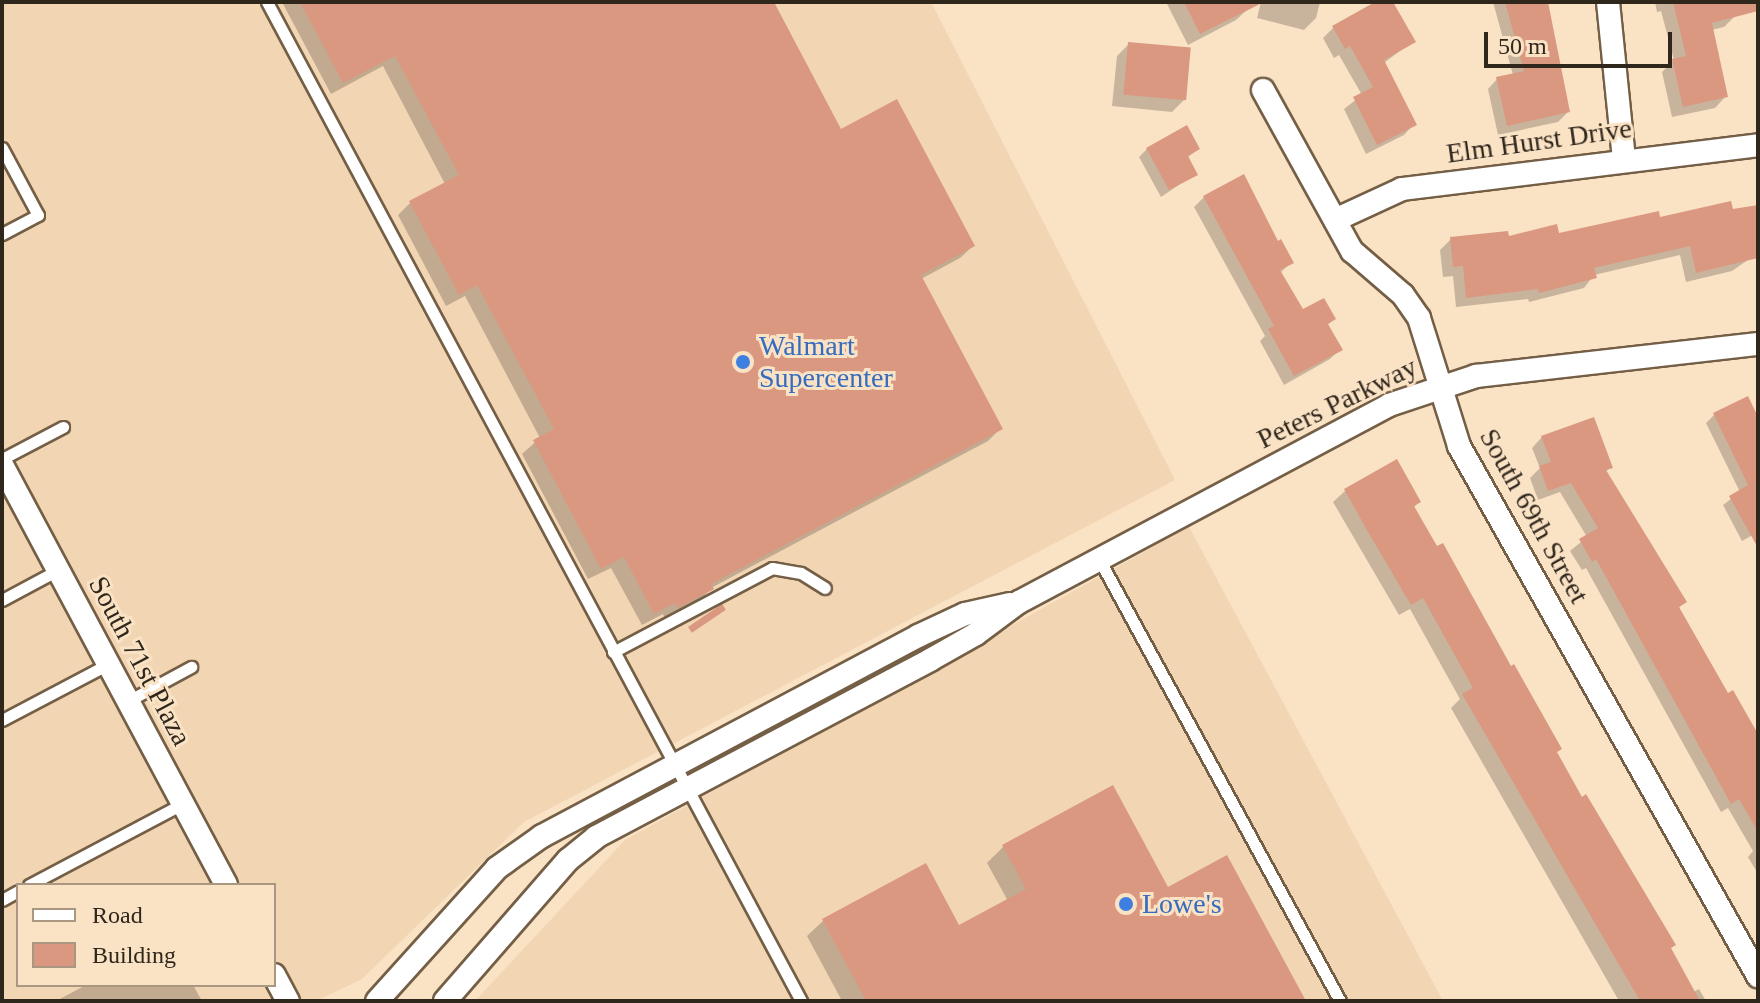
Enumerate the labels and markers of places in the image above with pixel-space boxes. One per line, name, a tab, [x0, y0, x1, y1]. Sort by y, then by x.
place label: Walmart Supercenter	[759, 329, 893, 395]
marker: Walmart Supercenter	[734, 353, 752, 371]
place label: Lowe's	[1142, 887, 1222, 921]
marker: Lowe's	[1117, 895, 1135, 913]

